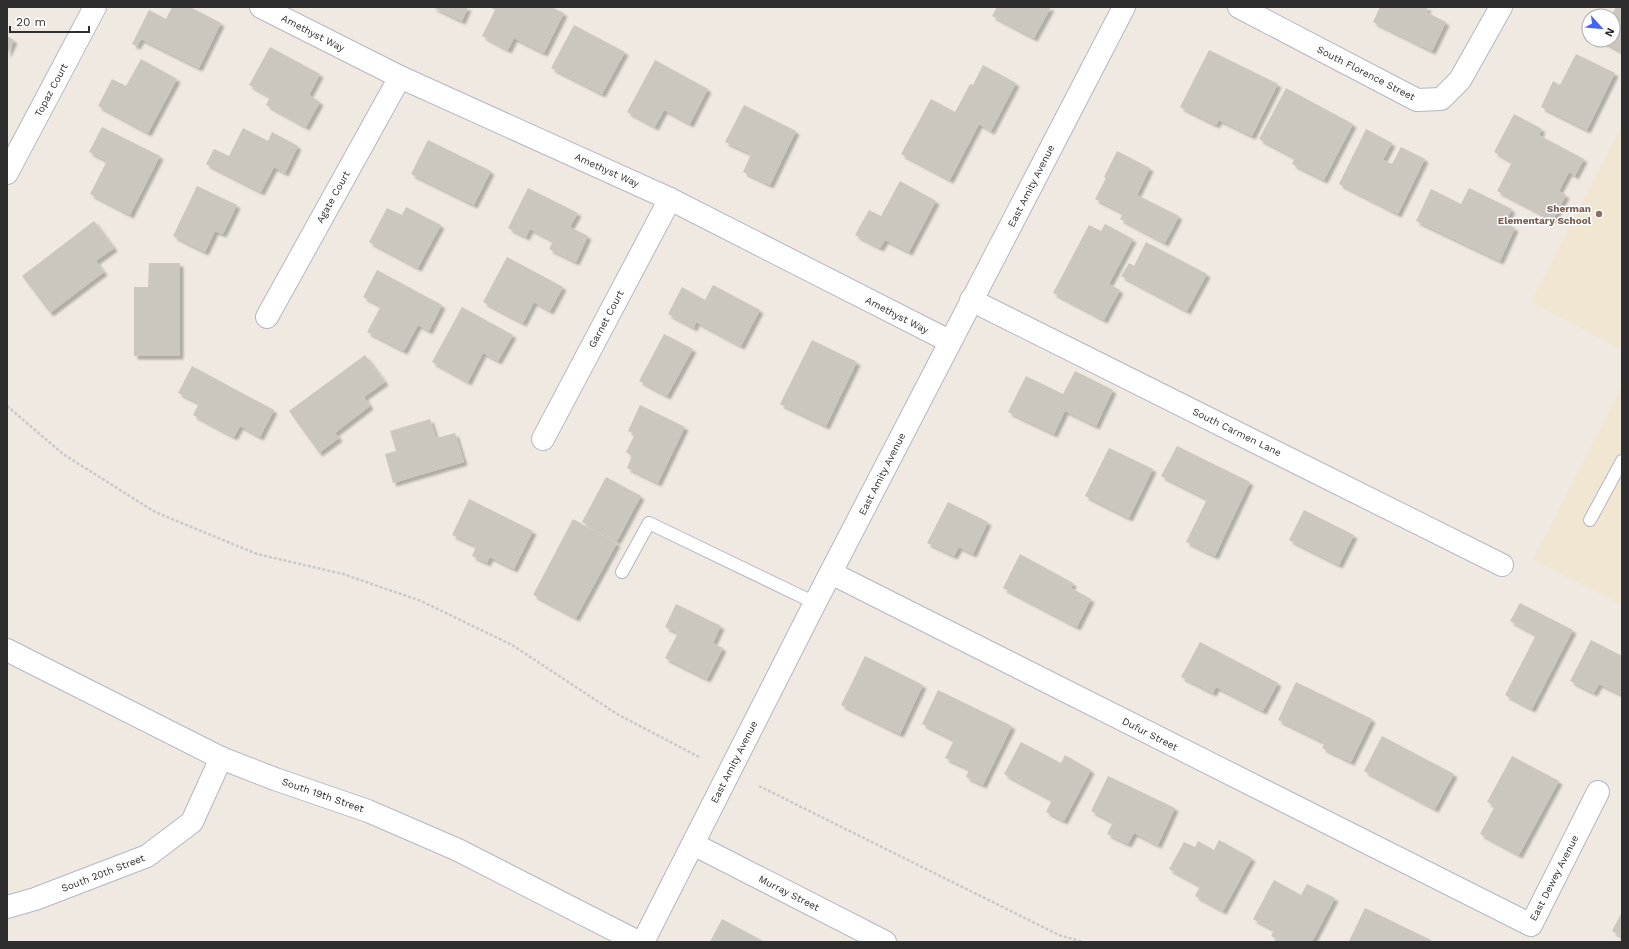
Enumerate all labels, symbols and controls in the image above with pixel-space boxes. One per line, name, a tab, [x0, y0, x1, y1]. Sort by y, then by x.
scale bar	[10, 8, 89, 34]
north arrow	[1581, 8, 1621, 48]
street label: Amethyst Way	[280, 12, 347, 54]
text: 20 m	[16, 15, 46, 29]
text: N	[1602, 26, 1617, 39]
street label: South Florence Street	[1315, 44, 1417, 103]
street label: Topaz Court	[32, 61, 70, 118]
street label: East Amity Avenue	[1005, 143, 1057, 229]
street label: Amethyst Way	[573, 151, 642, 189]
street label: Agate Court	[314, 168, 352, 225]
place label: Sherman Elementary School	[1498, 203, 1592, 226]
marker: Sherman Elementary School	[1594, 209, 1604, 219]
street label: Garnet Court	[586, 288, 626, 350]
street label: Amethyst Way	[864, 294, 931, 336]
street label: South Carmen Lane	[1191, 406, 1283, 458]
street label: East Amity Avenue	[856, 431, 908, 517]
street label: Dufur Street	[1120, 715, 1180, 753]
street label: East Amity Avenue	[708, 719, 760, 805]
street label: South 19th Street	[280, 776, 366, 814]
street label: East Dewey Avenue	[1528, 833, 1581, 923]
street label: South 20th Street	[60, 852, 147, 894]
street label: Murray Street	[757, 873, 822, 913]

